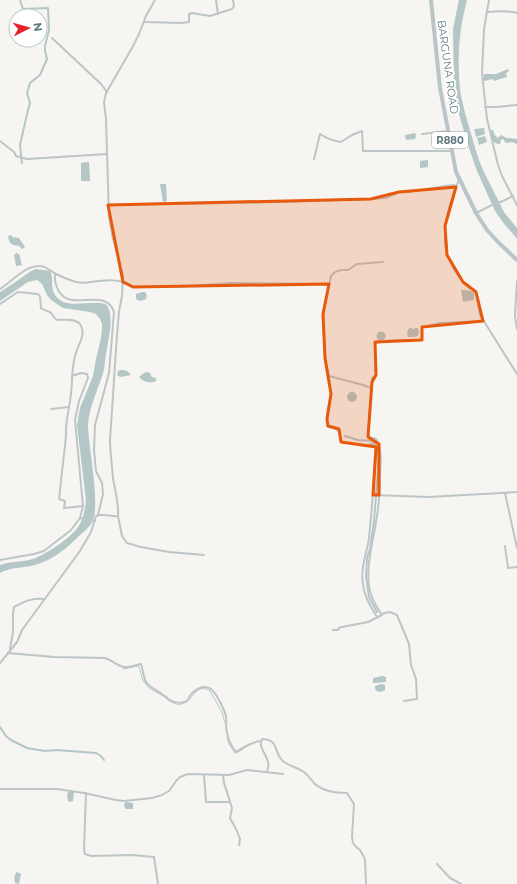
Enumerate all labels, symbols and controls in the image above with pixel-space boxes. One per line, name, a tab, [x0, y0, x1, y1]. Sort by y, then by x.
north arrow	[8, 8, 48, 48]
street label: BARGUNA ROAD	[434, 19, 462, 115]
text: N	[31, 22, 45, 32]
road number: R880	[432, 132, 468, 148]

